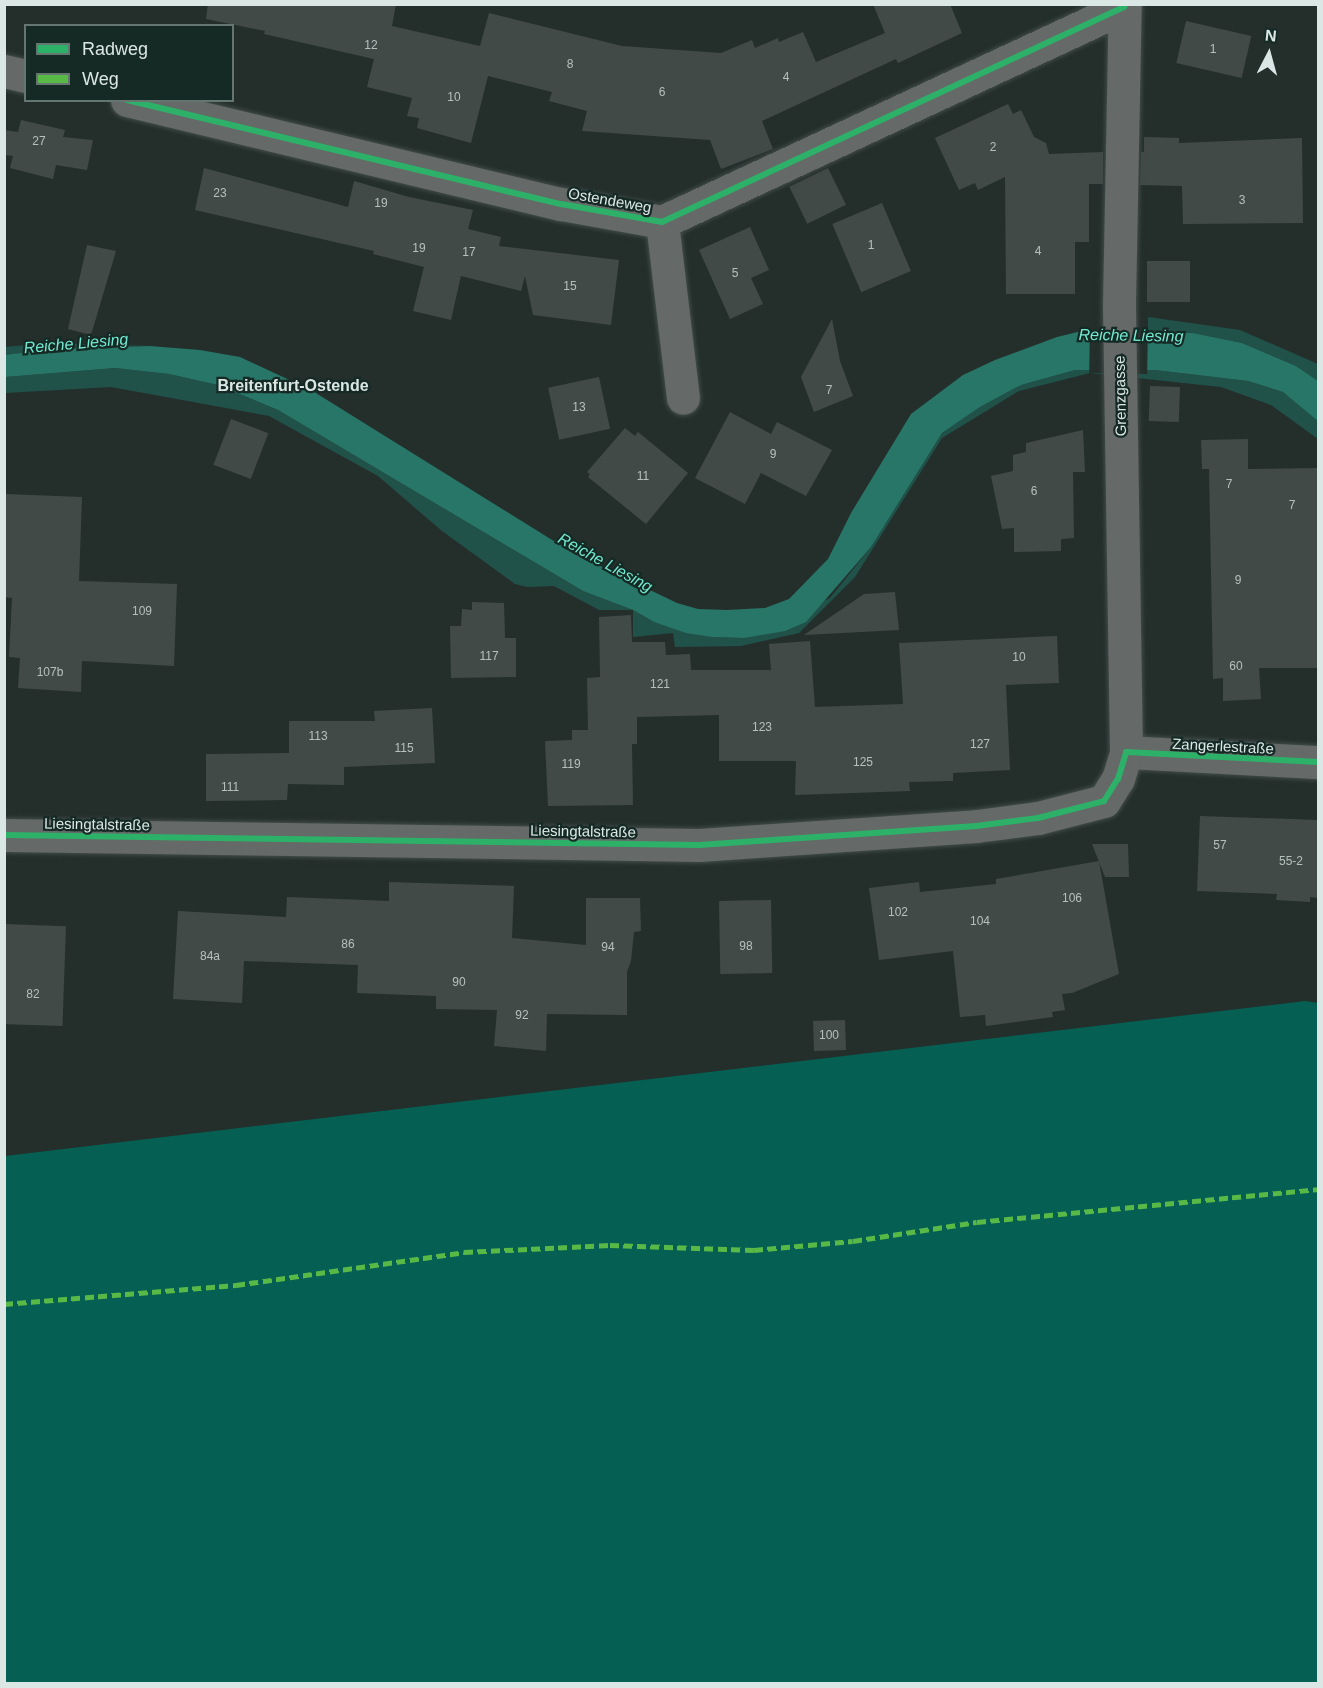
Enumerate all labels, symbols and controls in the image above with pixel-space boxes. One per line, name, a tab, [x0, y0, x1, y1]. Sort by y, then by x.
legend	[24, 24, 234, 102]
north arrow	[1239, 24, 1299, 84]
text: N	[1264, 27, 1278, 45]
text: Radweg	[82, 39, 148, 59]
house number: 12	[364, 39, 378, 53]
house number: 1	[1210, 43, 1216, 57]
house number: 8	[567, 58, 573, 72]
text: Weg	[82, 69, 119, 89]
house number: 4	[783, 71, 789, 85]
house number: 6	[659, 86, 665, 100]
house number: 10	[447, 91, 461, 105]
house number: 27	[32, 135, 46, 149]
house number: 2	[990, 141, 996, 155]
street label: Ostendeweg	[567, 184, 653, 216]
house number: 23	[213, 187, 227, 201]
house number: 3	[1239, 194, 1245, 208]
house number: 19	[374, 197, 388, 211]
house number: 1	[868, 239, 874, 253]
house number: 19	[412, 242, 426, 256]
house number: 4	[1035, 245, 1041, 259]
house number: 17	[462, 246, 476, 260]
house number: 5	[732, 267, 738, 281]
house number: 15	[563, 280, 577, 294]
water label: Reiche Liesing	[1078, 325, 1184, 347]
water label: Reiche Liesing	[23, 330, 129, 358]
street label: Grenzgasse	[1110, 355, 1130, 437]
district label: Breitenfurt-Ostende	[217, 376, 369, 396]
house number: 7	[826, 384, 832, 398]
house number: 13	[572, 401, 586, 415]
house number: 9	[770, 448, 776, 462]
house number: 11	[637, 470, 649, 484]
house number: 7	[1226, 478, 1232, 492]
house number: 6	[1031, 485, 1037, 499]
house number: 7	[1289, 499, 1295, 513]
water label: Reiche Liesing	[554, 529, 656, 597]
house number: 9	[1235, 574, 1241, 588]
house number: 109	[132, 605, 152, 619]
house number: 117	[479, 650, 499, 664]
house number: 10	[1012, 651, 1026, 665]
house number: 60	[1229, 660, 1243, 674]
house number: 107b	[37, 666, 63, 680]
house number: 121	[650, 678, 670, 692]
house number: 123	[752, 721, 772, 735]
house number: 113	[308, 730, 328, 744]
street label: Zangerlestraße	[1172, 734, 1274, 758]
house number: 127	[970, 738, 990, 752]
house number: 115	[394, 742, 414, 756]
house number: 125	[853, 756, 873, 770]
house number: 119	[561, 758, 581, 772]
house number: 111	[221, 781, 239, 795]
street label: Liesingtalstraße	[44, 814, 150, 834]
street label: Liesingtalstraße	[530, 821, 636, 841]
house number: 57	[1213, 839, 1227, 853]
house number: 55-2	[1279, 855, 1303, 869]
house number: 106	[1062, 892, 1082, 906]
house number: 102	[888, 906, 908, 920]
house number: 104	[970, 915, 990, 929]
house number: 86	[341, 938, 355, 952]
house number: 98	[739, 940, 753, 954]
house number: 94	[601, 941, 615, 955]
house number: 84a	[200, 950, 220, 964]
house number: 90	[452, 976, 466, 990]
house number: 82	[26, 988, 40, 1002]
house number: 92	[515, 1009, 529, 1023]
house number: 100	[819, 1029, 839, 1043]

